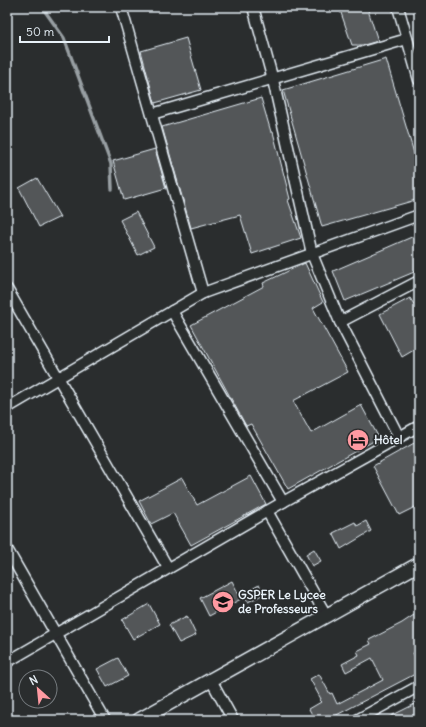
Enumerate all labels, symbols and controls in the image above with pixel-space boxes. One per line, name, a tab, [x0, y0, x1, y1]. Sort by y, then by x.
scale bar	[20, 18, 109, 44]
text: 50 m	[26, 24, 55, 39]
hotel icon: Hôtel	[345, 427, 371, 453]
place label: Hôtel	[374, 432, 403, 447]
place label: GSPER Le Lycee de Professeurs	[238, 587, 326, 616]
school or university icon: GSPER Le Lycee de Professeurs	[210, 589, 236, 615]
north arrow	[18, 669, 58, 709]
text: N	[27, 672, 40, 688]

